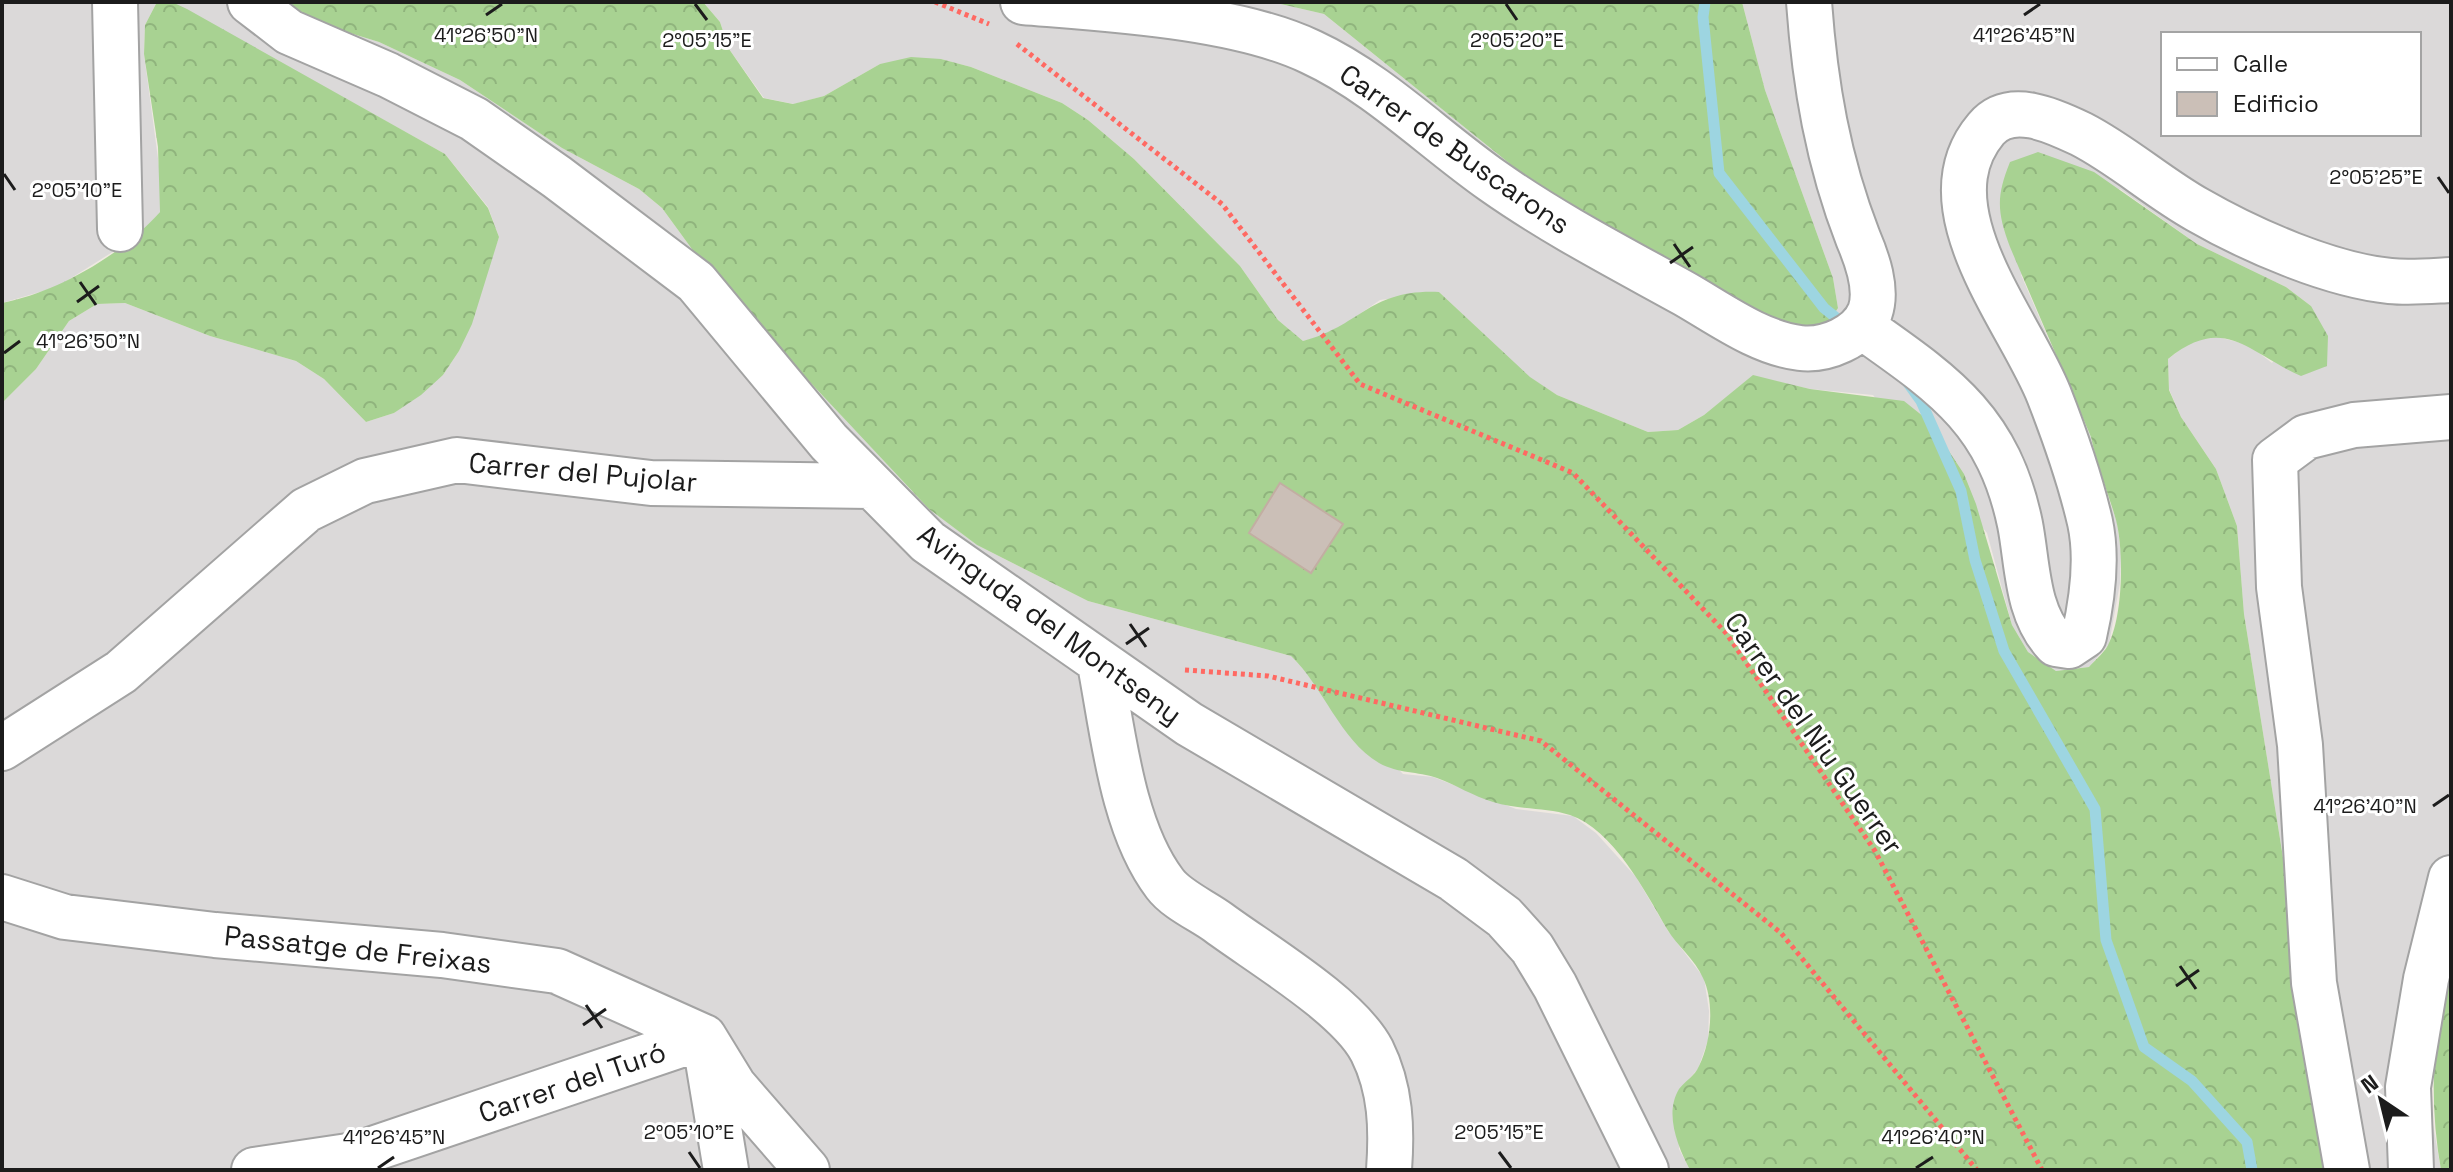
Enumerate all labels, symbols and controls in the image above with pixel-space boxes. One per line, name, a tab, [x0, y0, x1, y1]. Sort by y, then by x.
text: 41°26'50"N	[434, 22, 538, 48]
text: 41°26'45"N	[1973, 22, 2075, 48]
text: 2°05'15"E	[662, 27, 752, 53]
text: 2°05'20"E	[1470, 27, 1564, 53]
legend	[2161, 32, 2421, 136]
text: Calle	[2233, 48, 2288, 79]
street label: Carrer de Buscarons	[1333, 56, 1577, 242]
text: Edificio	[2233, 88, 2319, 119]
text: 2°05'25"E	[2329, 164, 2423, 190]
text: 2°05'10"E	[32, 177, 122, 203]
text: 41°26'50"N	[36, 328, 140, 354]
street label: Carrer del Pujolar	[467, 444, 699, 500]
street label: Avinguda del Montseny	[911, 516, 1189, 732]
street label: Carrer del Niu Guerrer	[1717, 605, 1911, 861]
text: 41°26'40"N	[2313, 793, 2417, 819]
street label: Passatge de Freixas	[223, 917, 493, 981]
street label: Carrer del Turó	[474, 1033, 670, 1131]
north arrow	[2341, 1060, 2421, 1140]
text: N	[2355, 1068, 2384, 1099]
text: 2°05'10"E	[644, 1119, 734, 1145]
text: 2°05'15"E	[1454, 1119, 1544, 1145]
text: 41°26'45"N	[343, 1124, 445, 1150]
text: 41°26'40"N	[1881, 1124, 1985, 1150]

